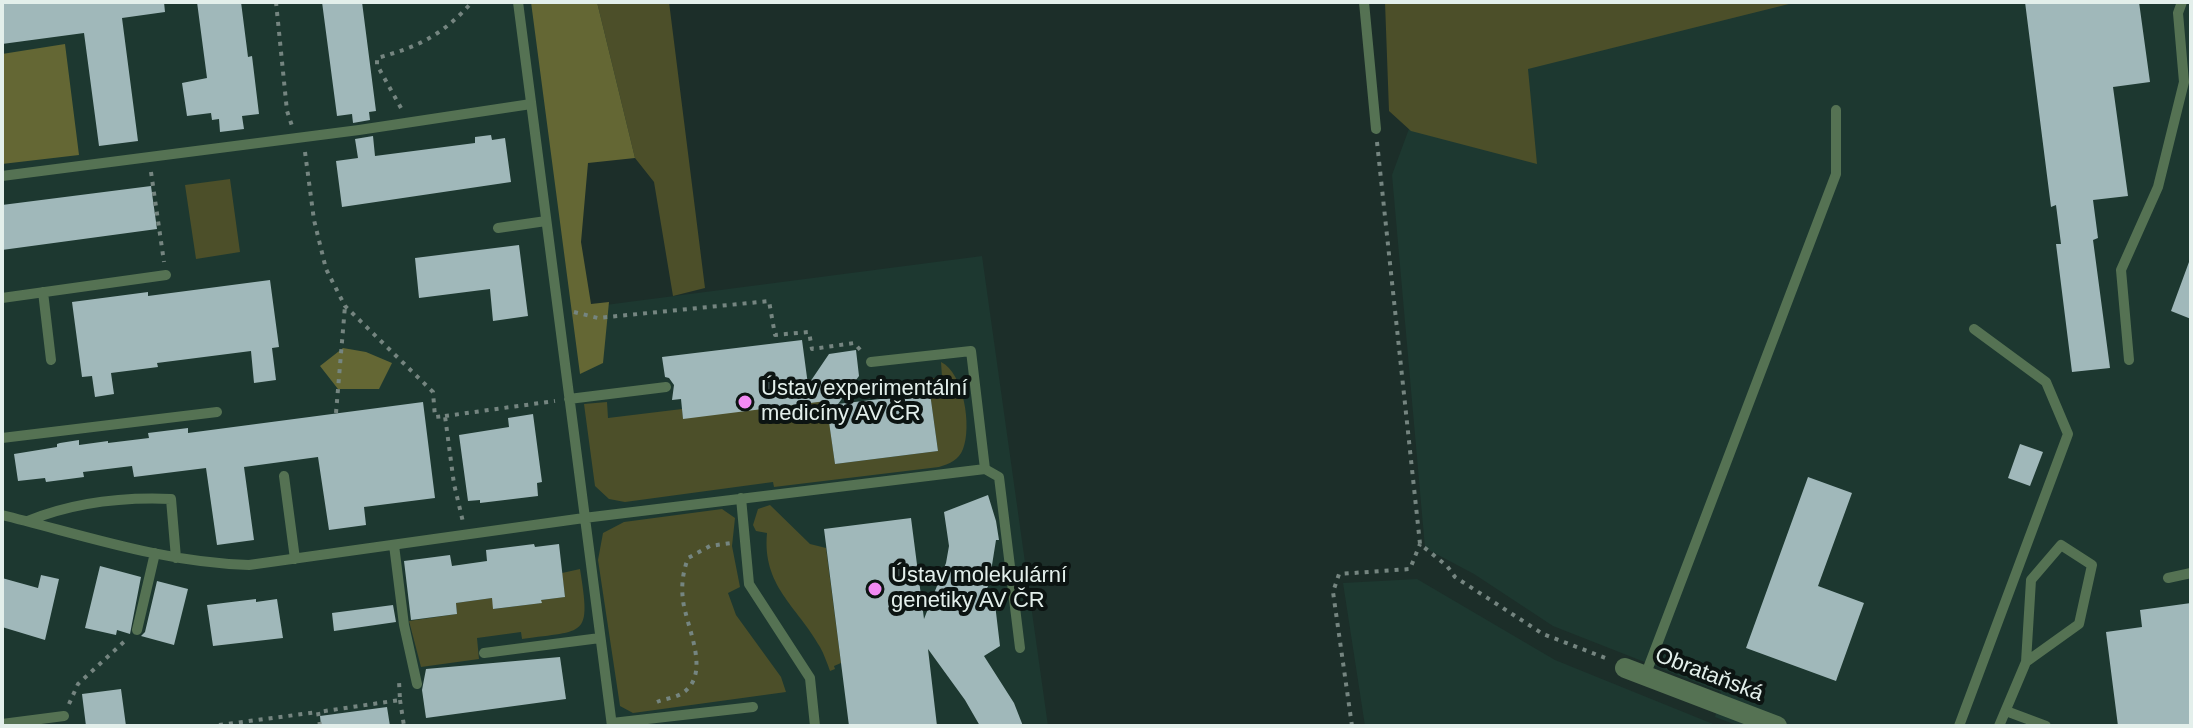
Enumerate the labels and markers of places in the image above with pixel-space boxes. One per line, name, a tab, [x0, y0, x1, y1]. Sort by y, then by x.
place label: Ústav experimentální medicíny AV ČR	[761, 376, 968, 428]
marker: Ústav experimentální medicíny AV ČR	[736, 393, 754, 411]
place label: Ústav molekulární genetiky AV ČR	[891, 563, 1067, 614]
marker: Ústav molekulární genetiky AV ČR	[866, 580, 884, 598]

